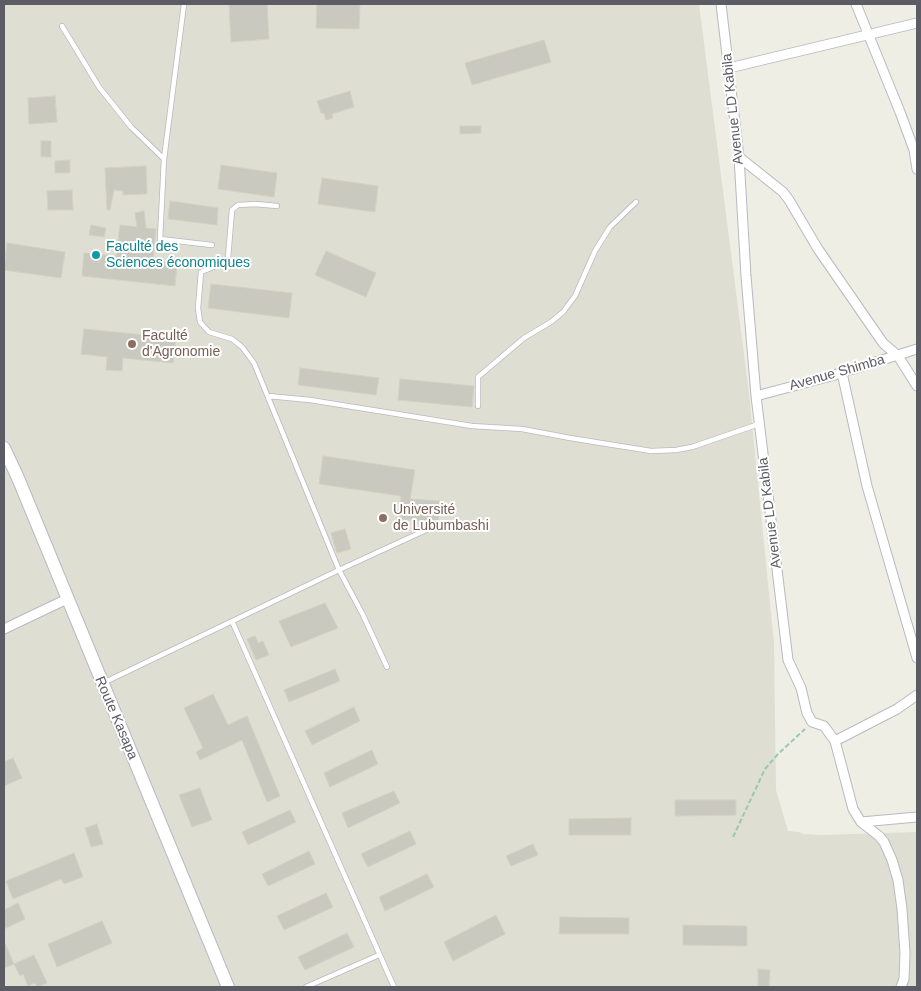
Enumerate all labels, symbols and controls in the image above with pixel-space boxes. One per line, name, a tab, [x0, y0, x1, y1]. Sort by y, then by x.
street label: Avenue LD Kabila	[719, 53, 747, 165]
place label: Faculté des Sciences économiques	[106, 239, 250, 272]
marker: Faculté des Sciences économiques	[90, 249, 102, 261]
place label: Faculté d'Agronomie	[142, 328, 220, 361]
marker: Faculté d'Agronomie	[126, 338, 138, 350]
street label: Avenue Shimba	[787, 351, 887, 395]
street label: Avenue LD Kabila	[755, 456, 785, 570]
place label: Université de Lubumbashi	[393, 502, 489, 534]
marker: Université de Lubumbashi	[377, 512, 389, 524]
street label: Route Kasapa	[91, 674, 141, 762]

